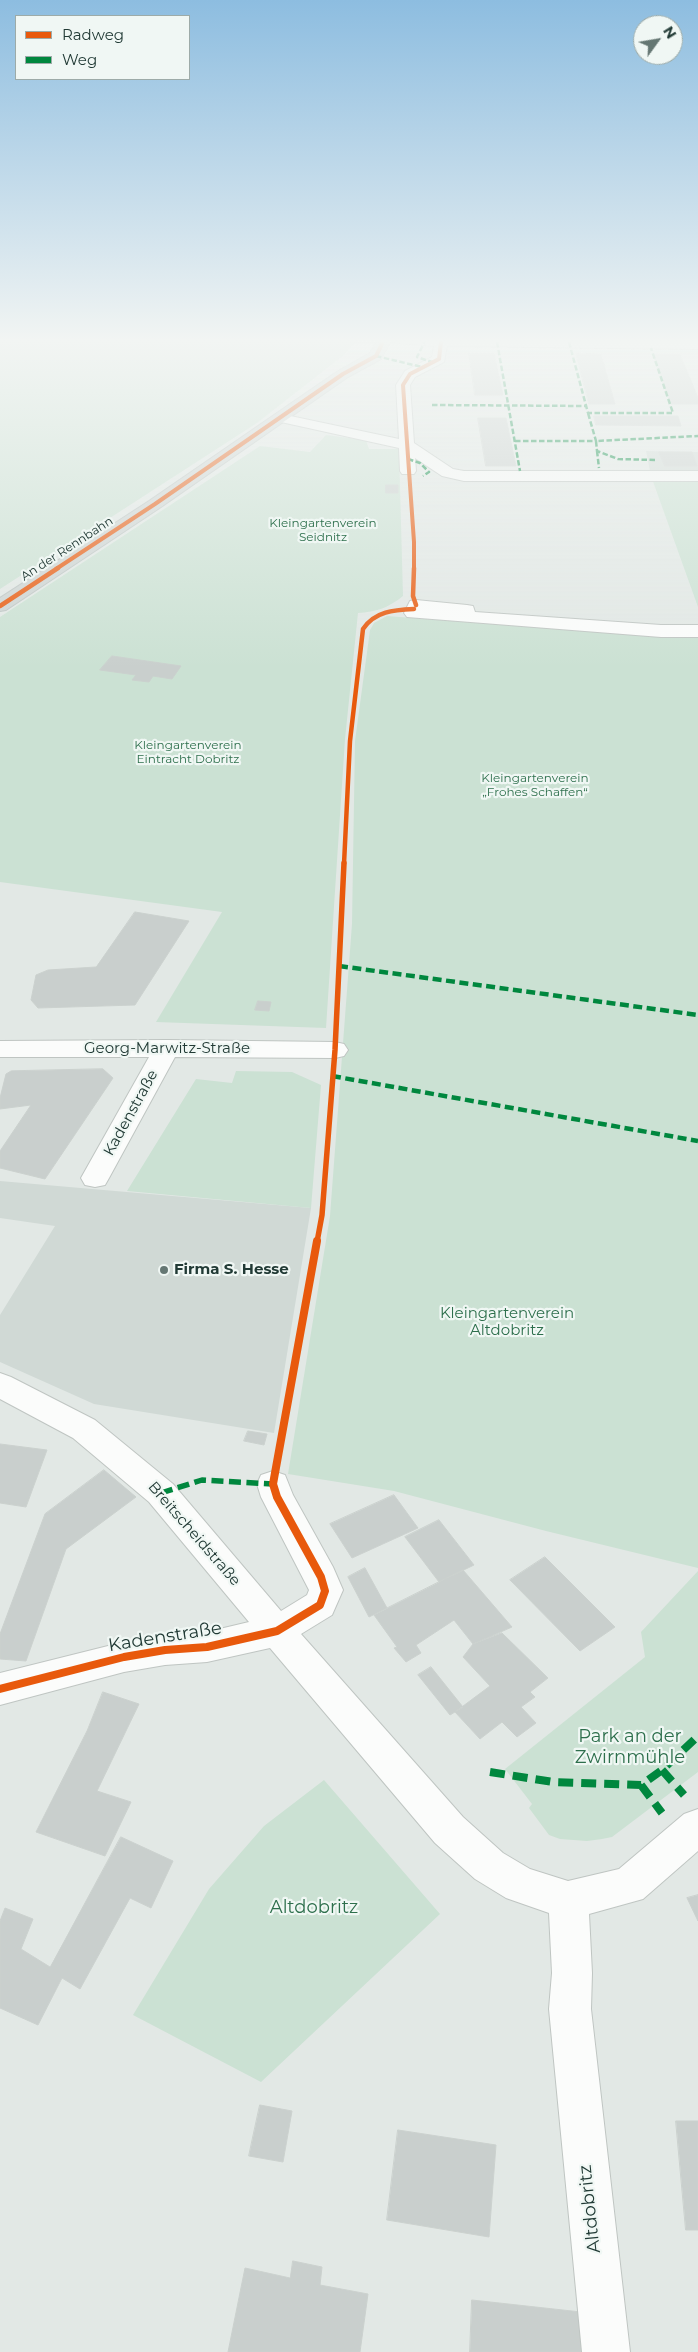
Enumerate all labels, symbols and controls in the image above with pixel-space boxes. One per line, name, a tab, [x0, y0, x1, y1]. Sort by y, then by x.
legend	[15, 15, 190, 80]
north arrow	[633, 15, 683, 65]
text: N	[659, 23, 681, 42]
text: Radweg	[62, 25, 124, 44]
text: Weg	[62, 50, 97, 69]
street label: An der Rennbahn	[18, 514, 116, 584]
park label: Kleingartenverein Seidnitz	[269, 516, 377, 544]
park label: Kleingartenverein Eintracht Dobritz	[134, 738, 242, 766]
park label: Kleingartenverein „Frohes Schaffen“	[481, 771, 589, 799]
street label: Georg-Marwitz-Straße	[84, 1040, 250, 1058]
street label: Kadenstraße	[100, 1067, 162, 1159]
place label: Firma S. Hesse	[174, 1261, 289, 1279]
marker: Firma S. Hesse	[158, 1264, 170, 1276]
park label: Kleingartenverein Altdobritz	[440, 1305, 574, 1340]
street label: Breitscheidstraße	[144, 1478, 244, 1590]
street label: Kadenstraße	[107, 1617, 223, 1657]
park label: Park an der Zwirnmühle	[575, 1726, 685, 1768]
park label: Altdobritz	[270, 1897, 358, 1919]
street label: Altdobritz	[575, 2164, 605, 2254]

